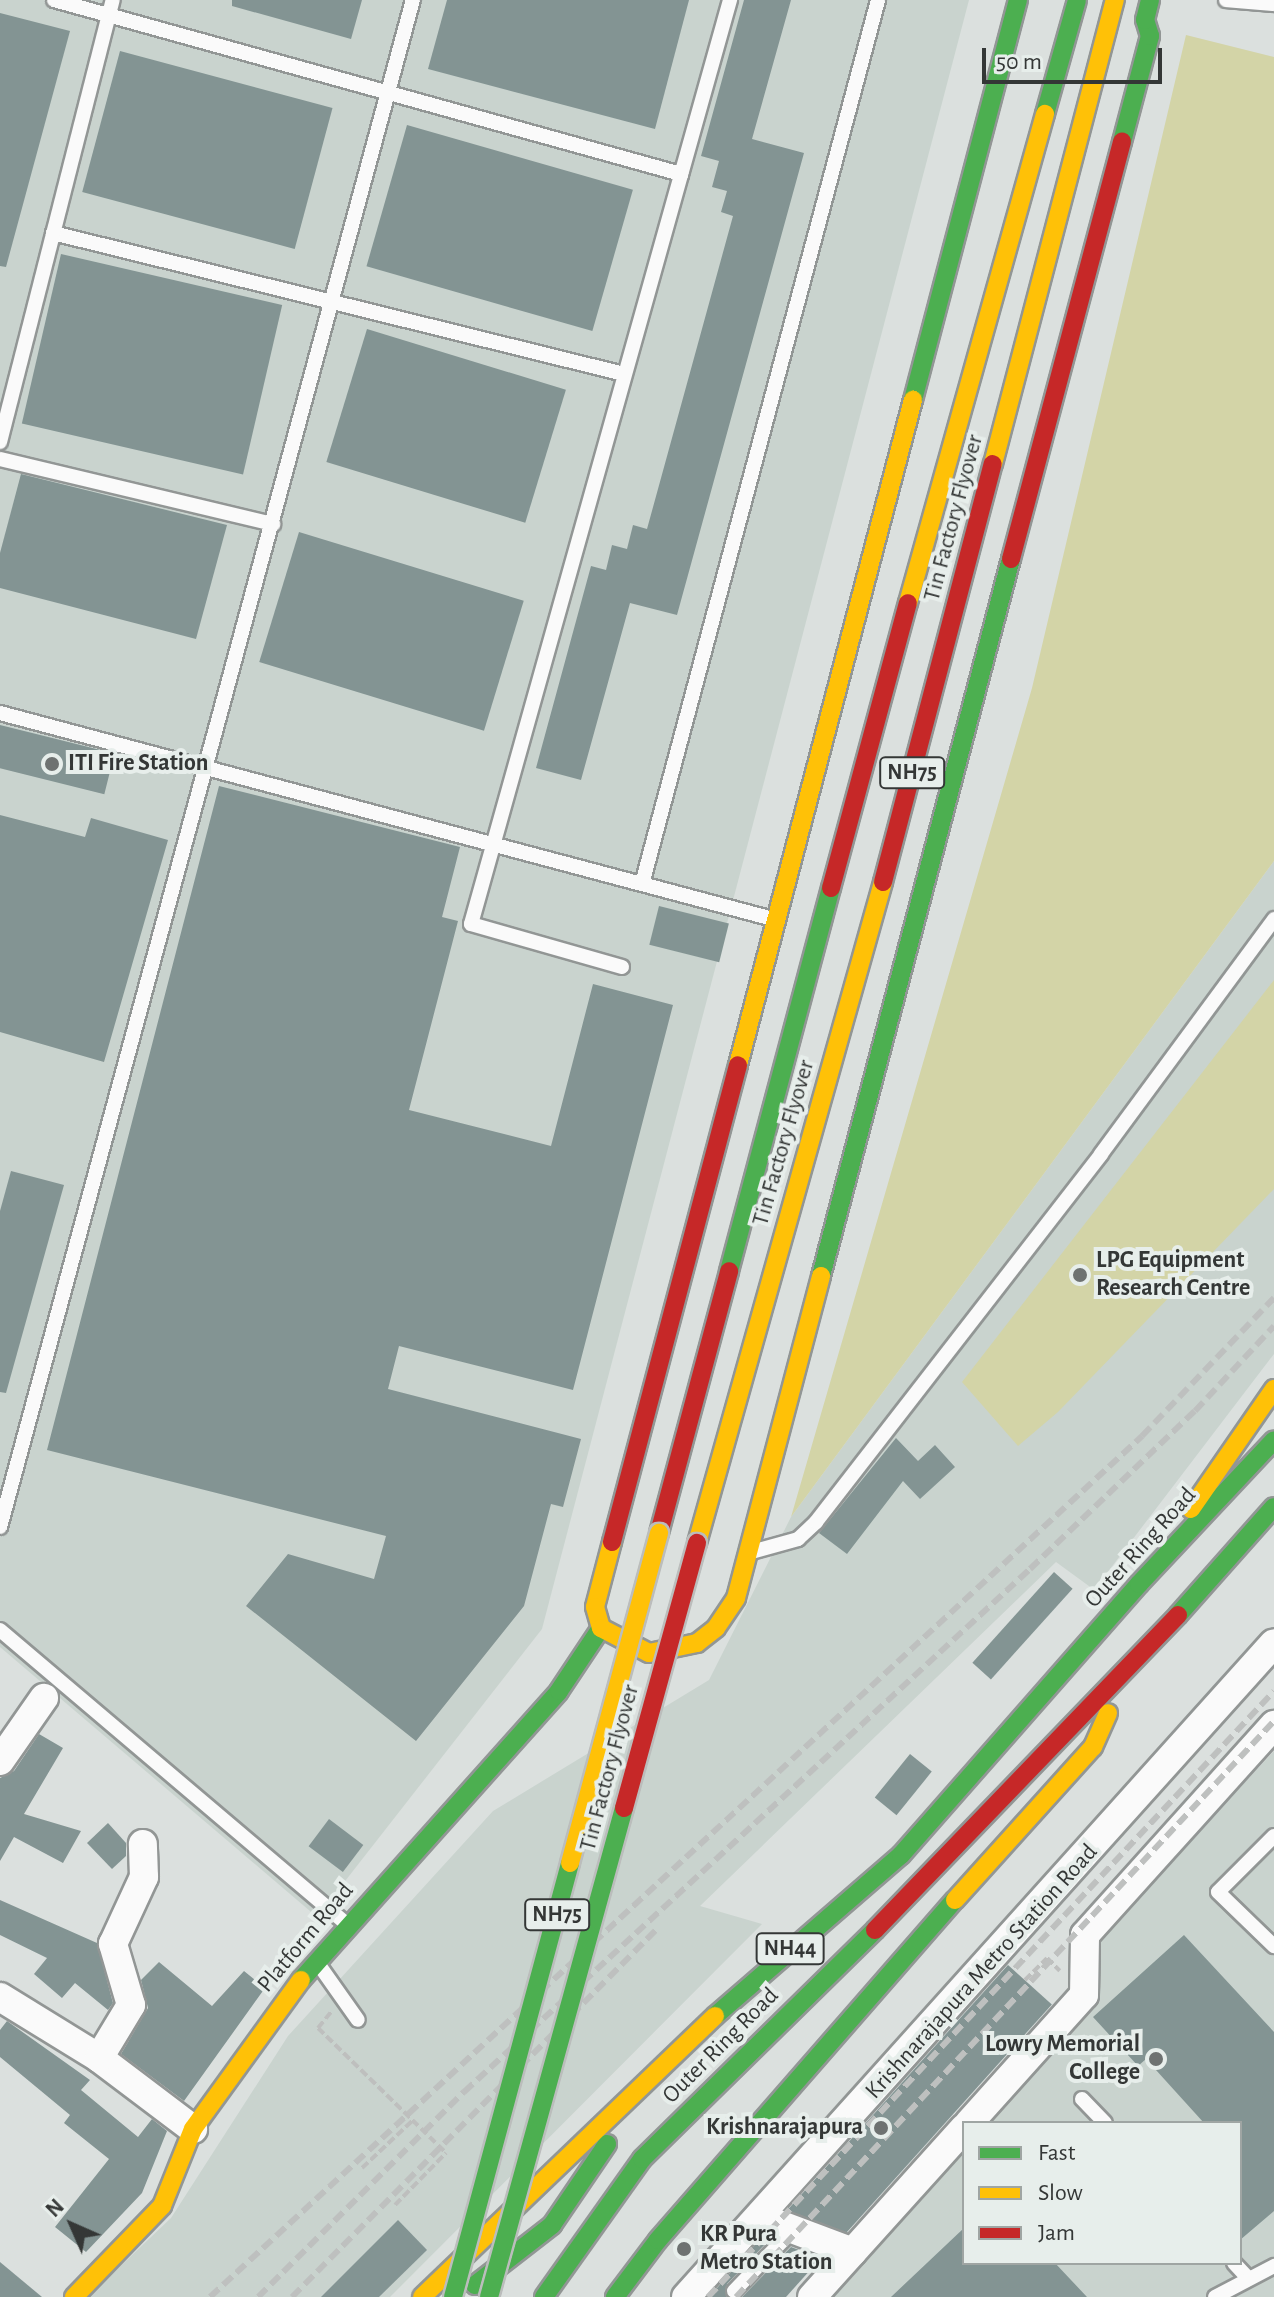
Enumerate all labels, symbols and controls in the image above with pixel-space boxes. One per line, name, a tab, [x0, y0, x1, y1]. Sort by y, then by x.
scale bar	[986, 32, 1166, 82]
text: 50 m	[996, 50, 1042, 74]
street label: Tin Factory Flyover	[918, 432, 990, 604]
place label: ITI Fire Station	[68, 750, 208, 778]
marker: ITI Fire Station	[43, 755, 61, 773]
road number: NH75	[878, 755, 946, 791]
street label: Tin Factory Flyover	[747, 1057, 821, 1229]
place label: LPG Equipment Research Centre	[1096, 1247, 1250, 1303]
marker: LPG Equipment Research Centre	[1071, 1266, 1089, 1284]
street label: Outer Ring Road	[1079, 1482, 1203, 1614]
street label: Tin Factory Flyover	[574, 1682, 646, 1854]
street label: Krishnarajapura Metro Station Road	[860, 1838, 1104, 2106]
street label: Platform Road	[252, 1877, 360, 1999]
road number: NH75	[523, 1897, 591, 1933]
road number: NH44	[754, 1931, 826, 1967]
street label: Outer Ring Road	[657, 1982, 785, 2110]
place label: Lowry Memorial College	[985, 2031, 1140, 2087]
marker: Lowry Memorial College	[1147, 2050, 1165, 2068]
place label: Krishnarajapura	[706, 2114, 863, 2142]
marker: Krishnarajapura	[870, 2117, 892, 2139]
legend	[962, 2121, 1242, 2265]
text: Fast	[1038, 2141, 1075, 2165]
text: Slow	[1038, 2181, 1083, 2205]
north arrow	[32, 2185, 112, 2265]
text: N	[42, 2195, 68, 2221]
place label: KR Pura Metro Station	[700, 2221, 832, 2277]
text: Jam	[1038, 2221, 1075, 2245]
marker: KR Pura Metro Station	[675, 2240, 693, 2258]

